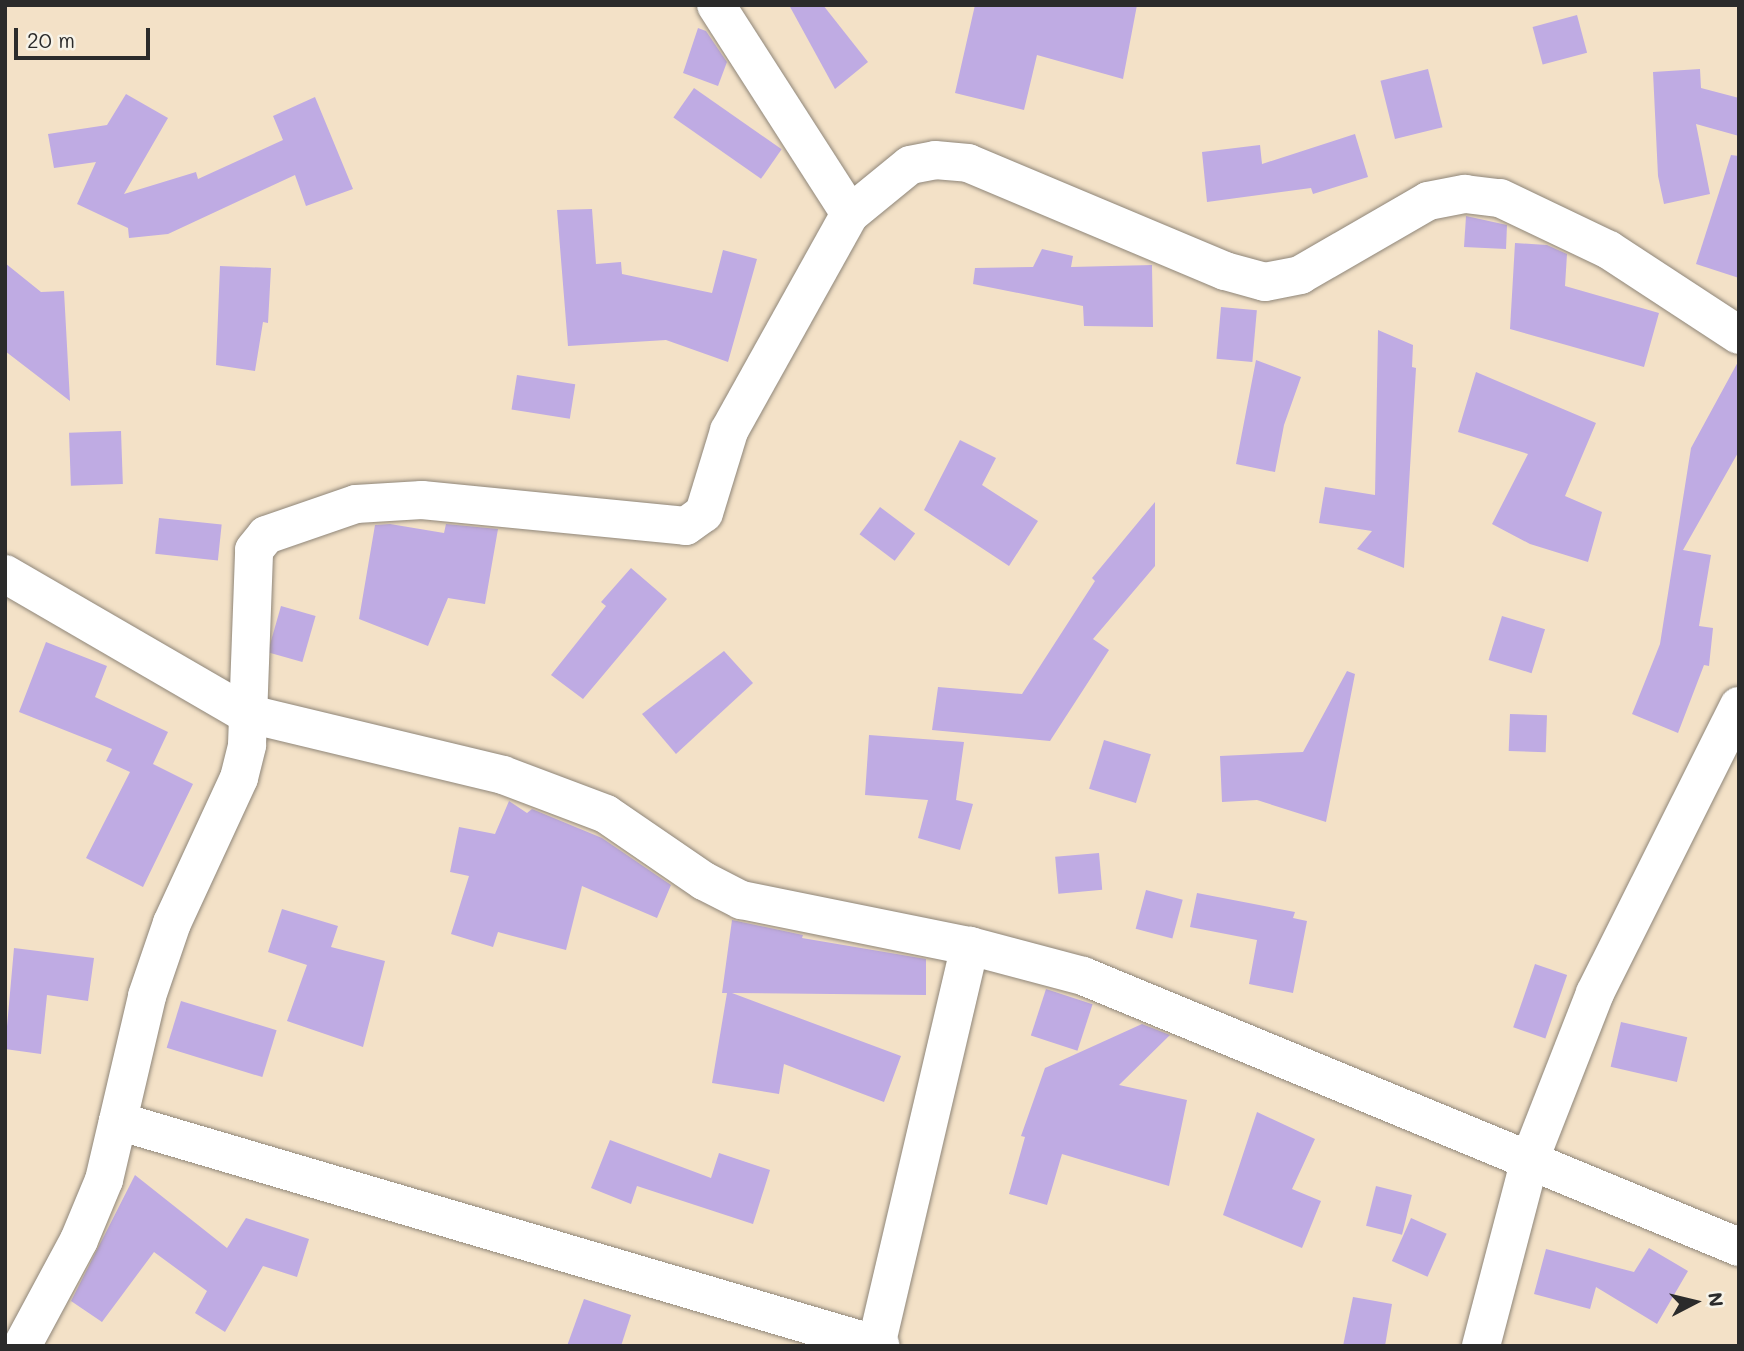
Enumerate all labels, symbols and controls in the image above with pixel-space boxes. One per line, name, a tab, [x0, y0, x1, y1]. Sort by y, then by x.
scale bar	[18, 14, 154, 58]
text: 20 m	[27, 26, 75, 53]
north arrow	[1660, 1267, 1730, 1337]
text: N	[1703, 1291, 1730, 1308]

